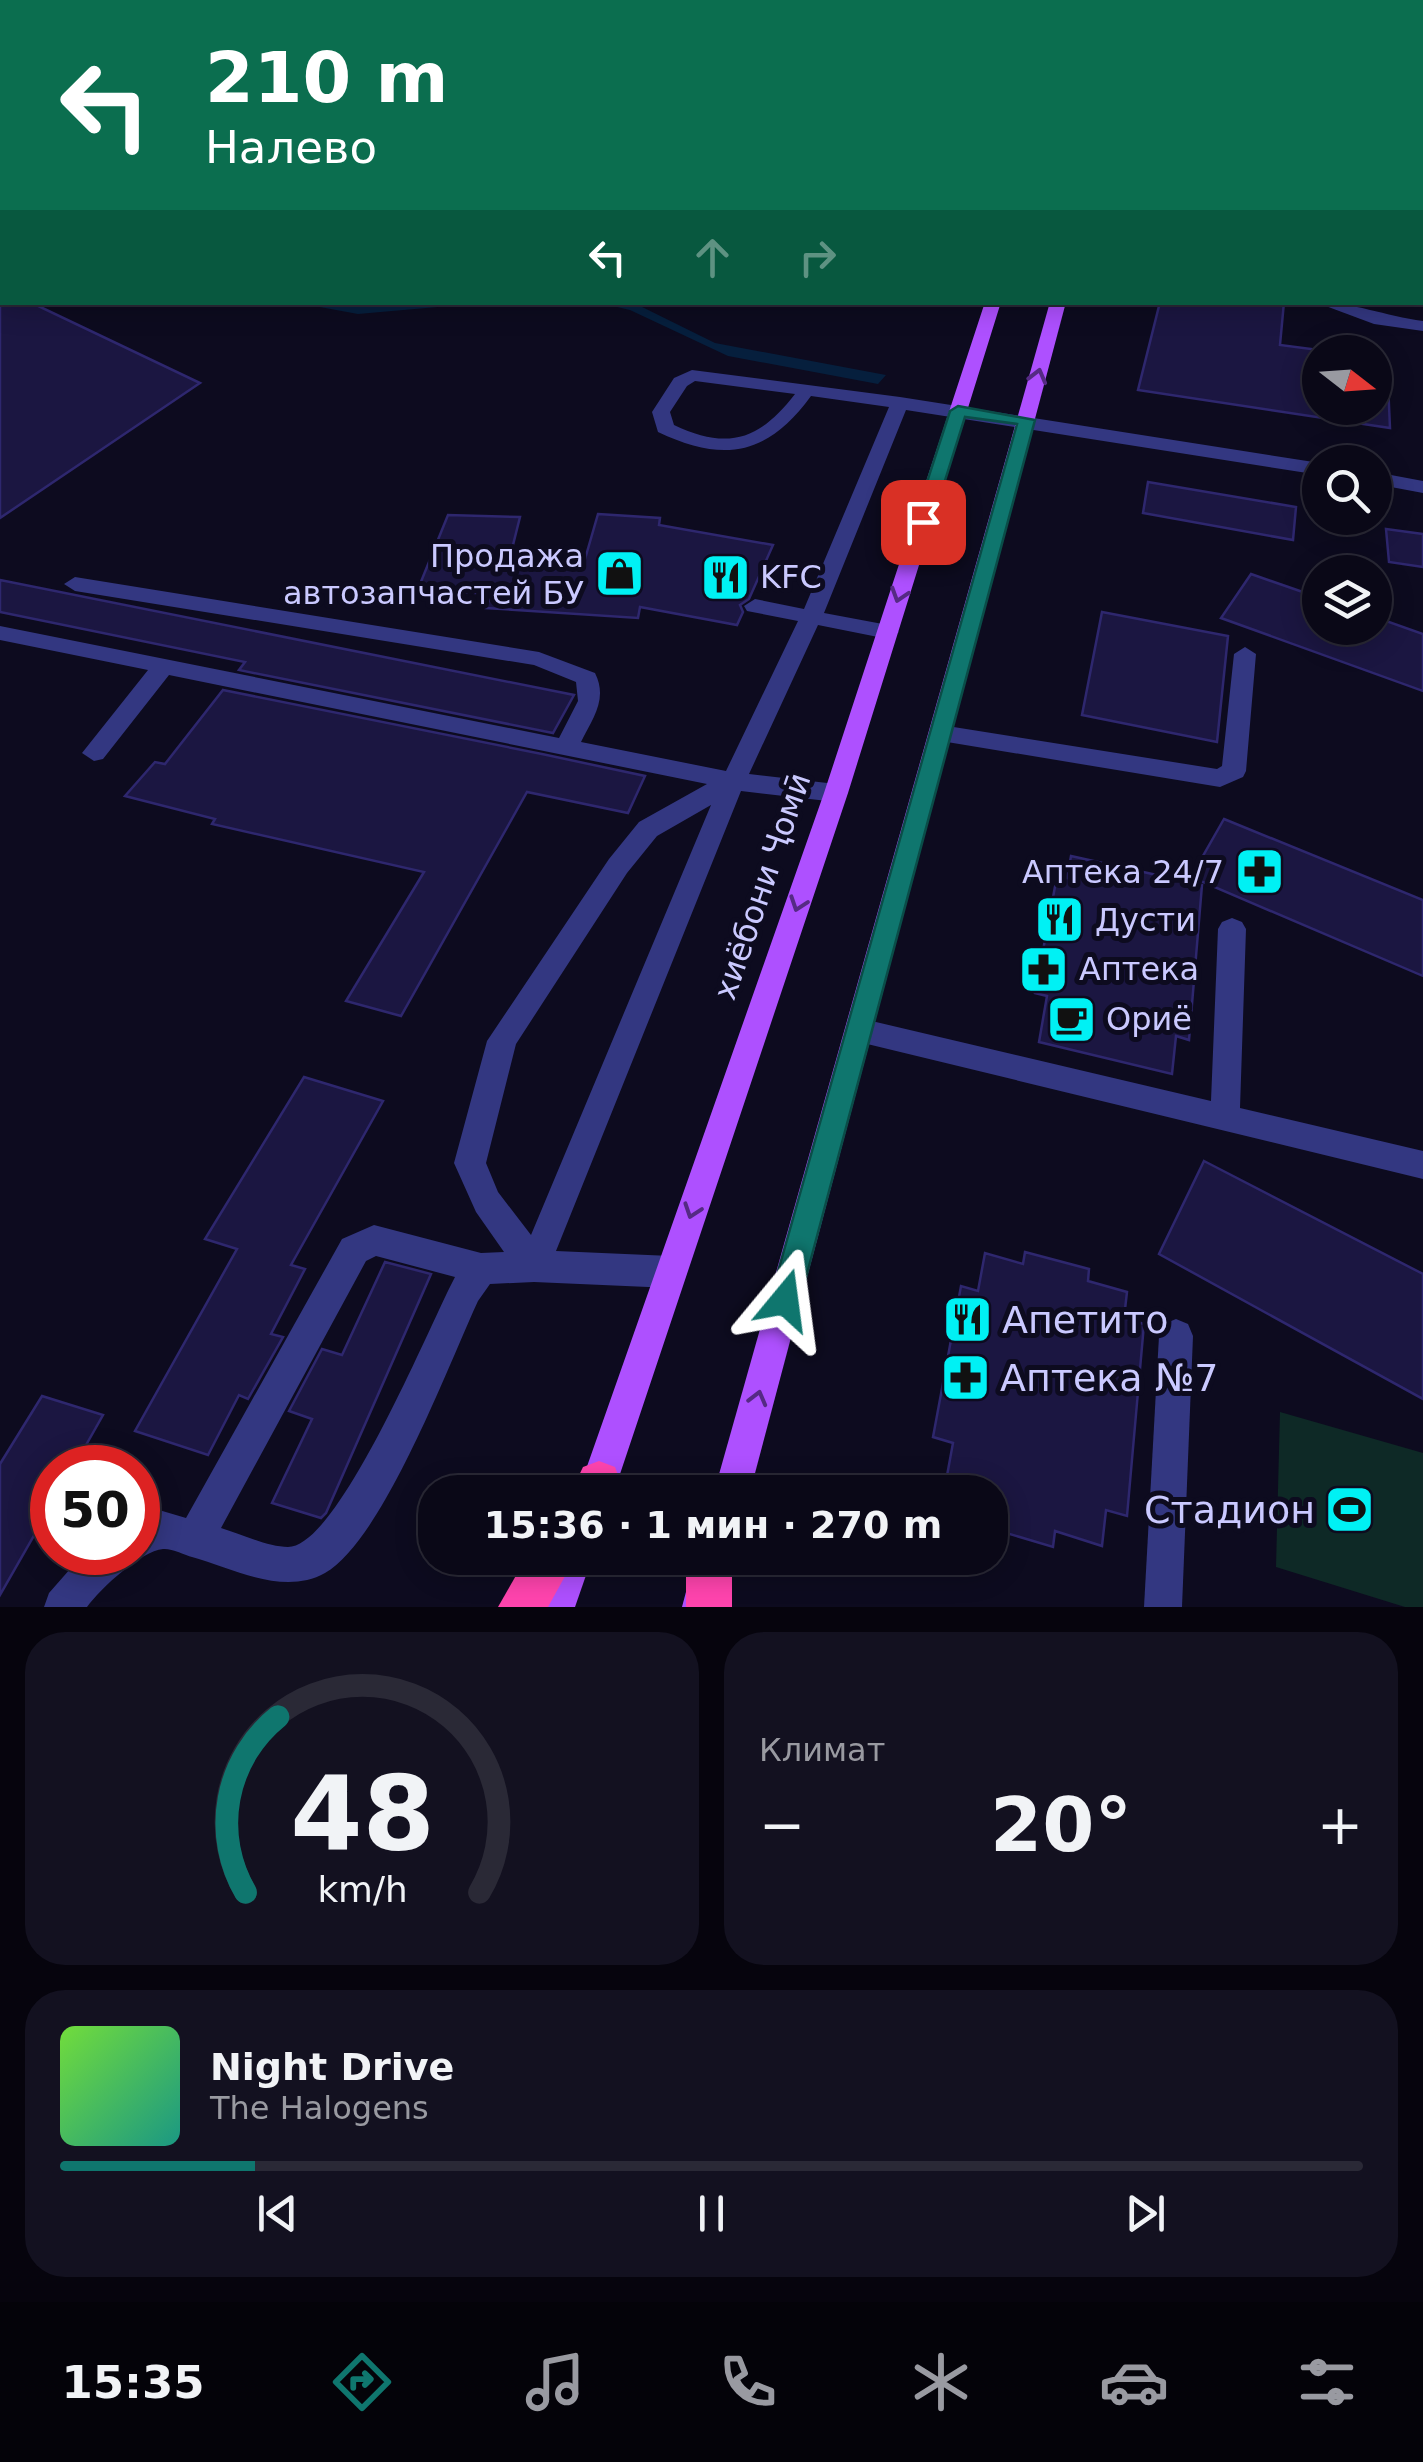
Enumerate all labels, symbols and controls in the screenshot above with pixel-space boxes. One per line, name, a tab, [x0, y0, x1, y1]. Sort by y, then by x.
text: 210 m	[205, 37, 448, 119]
icon: left	[40, 40, 170, 170]
text: Налево	[205, 121, 377, 174]
icon: left	[580, 230, 635, 285]
icon: ahead	[685, 230, 740, 285]
icon: right	[790, 230, 845, 285]
north arrow	[1302, 335, 1392, 425]
map controls	[1302, 335, 1392, 645]
one-way arrow	[1027, 368, 1048, 385]
button: search	[1302, 445, 1392, 535]
pin	[881, 480, 966, 565]
icon: arrive	[896, 495, 951, 550]
place label: Продажа автозапчастей БУ	[283, 537, 584, 612]
shop icon: Продажа автозапчастей БУ	[593, 548, 645, 600]
restaurant icon: KFC	[699, 551, 751, 603]
button: layers	[1302, 555, 1392, 645]
place label: KFC	[760, 558, 822, 596]
one-way arrow	[891, 586, 911, 603]
street label: хиёбони Ҷомӣ	[705, 768, 819, 1004]
pharmacy icon: Аптека 24/7	[1233, 846, 1285, 898]
place label: Аптека 24/7	[1022, 853, 1224, 891]
restaurant icon: Дусти	[1034, 894, 1086, 946]
one-way arrow	[789, 895, 810, 912]
place label: Дусти	[1095, 901, 1196, 939]
pharmacy icon: Аптека	[1018, 943, 1070, 995]
place label: Аптека	[1079, 950, 1199, 988]
cafe icon: Ориё	[1045, 993, 1097, 1045]
place label: Ориё	[1106, 1000, 1192, 1038]
one-way arrow	[683, 1202, 704, 1219]
position arrow	[733, 1248, 837, 1352]
restaurant icon: Апетито	[941, 1294, 993, 1346]
place label: Апетито	[1002, 1298, 1168, 1342]
pharmacy icon: Аптека №7	[939, 1352, 991, 1404]
place label: Аптека №7	[1000, 1356, 1218, 1400]
one-way arrow	[746, 1391, 767, 1408]
speed limit sign: 50	[30, 1445, 160, 1575]
sports icon: Стадион	[1324, 1484, 1376, 1536]
place label: Стадион	[1144, 1488, 1315, 1532]
text: 15:36 · 1 мин · 270 m	[484, 1503, 942, 1547]
text: Климат	[759, 1731, 885, 1769]
text: 48	[290, 1753, 434, 1875]
text: 20°	[990, 1781, 1132, 1869]
text: −	[759, 1793, 805, 1857]
text: +	[1317, 1793, 1363, 1857]
text: km/h	[317, 1869, 407, 1910]
text: Night Drive	[210, 2045, 454, 2089]
text: The Halogens	[210, 2089, 429, 2127]
icon: previous	[250, 2186, 305, 2241]
icon: pause	[684, 2186, 739, 2241]
icon: next	[1118, 2186, 1173, 2241]
icon: directions	[327, 2347, 397, 2417]
icon: music	[520, 2347, 590, 2417]
icon: phone	[713, 2347, 783, 2417]
icon: climate	[906, 2347, 976, 2417]
icon: car	[1099, 2347, 1169, 2417]
icon: filters	[1292, 2347, 1362, 2417]
text: 15:35	[61, 2356, 205, 2409]

